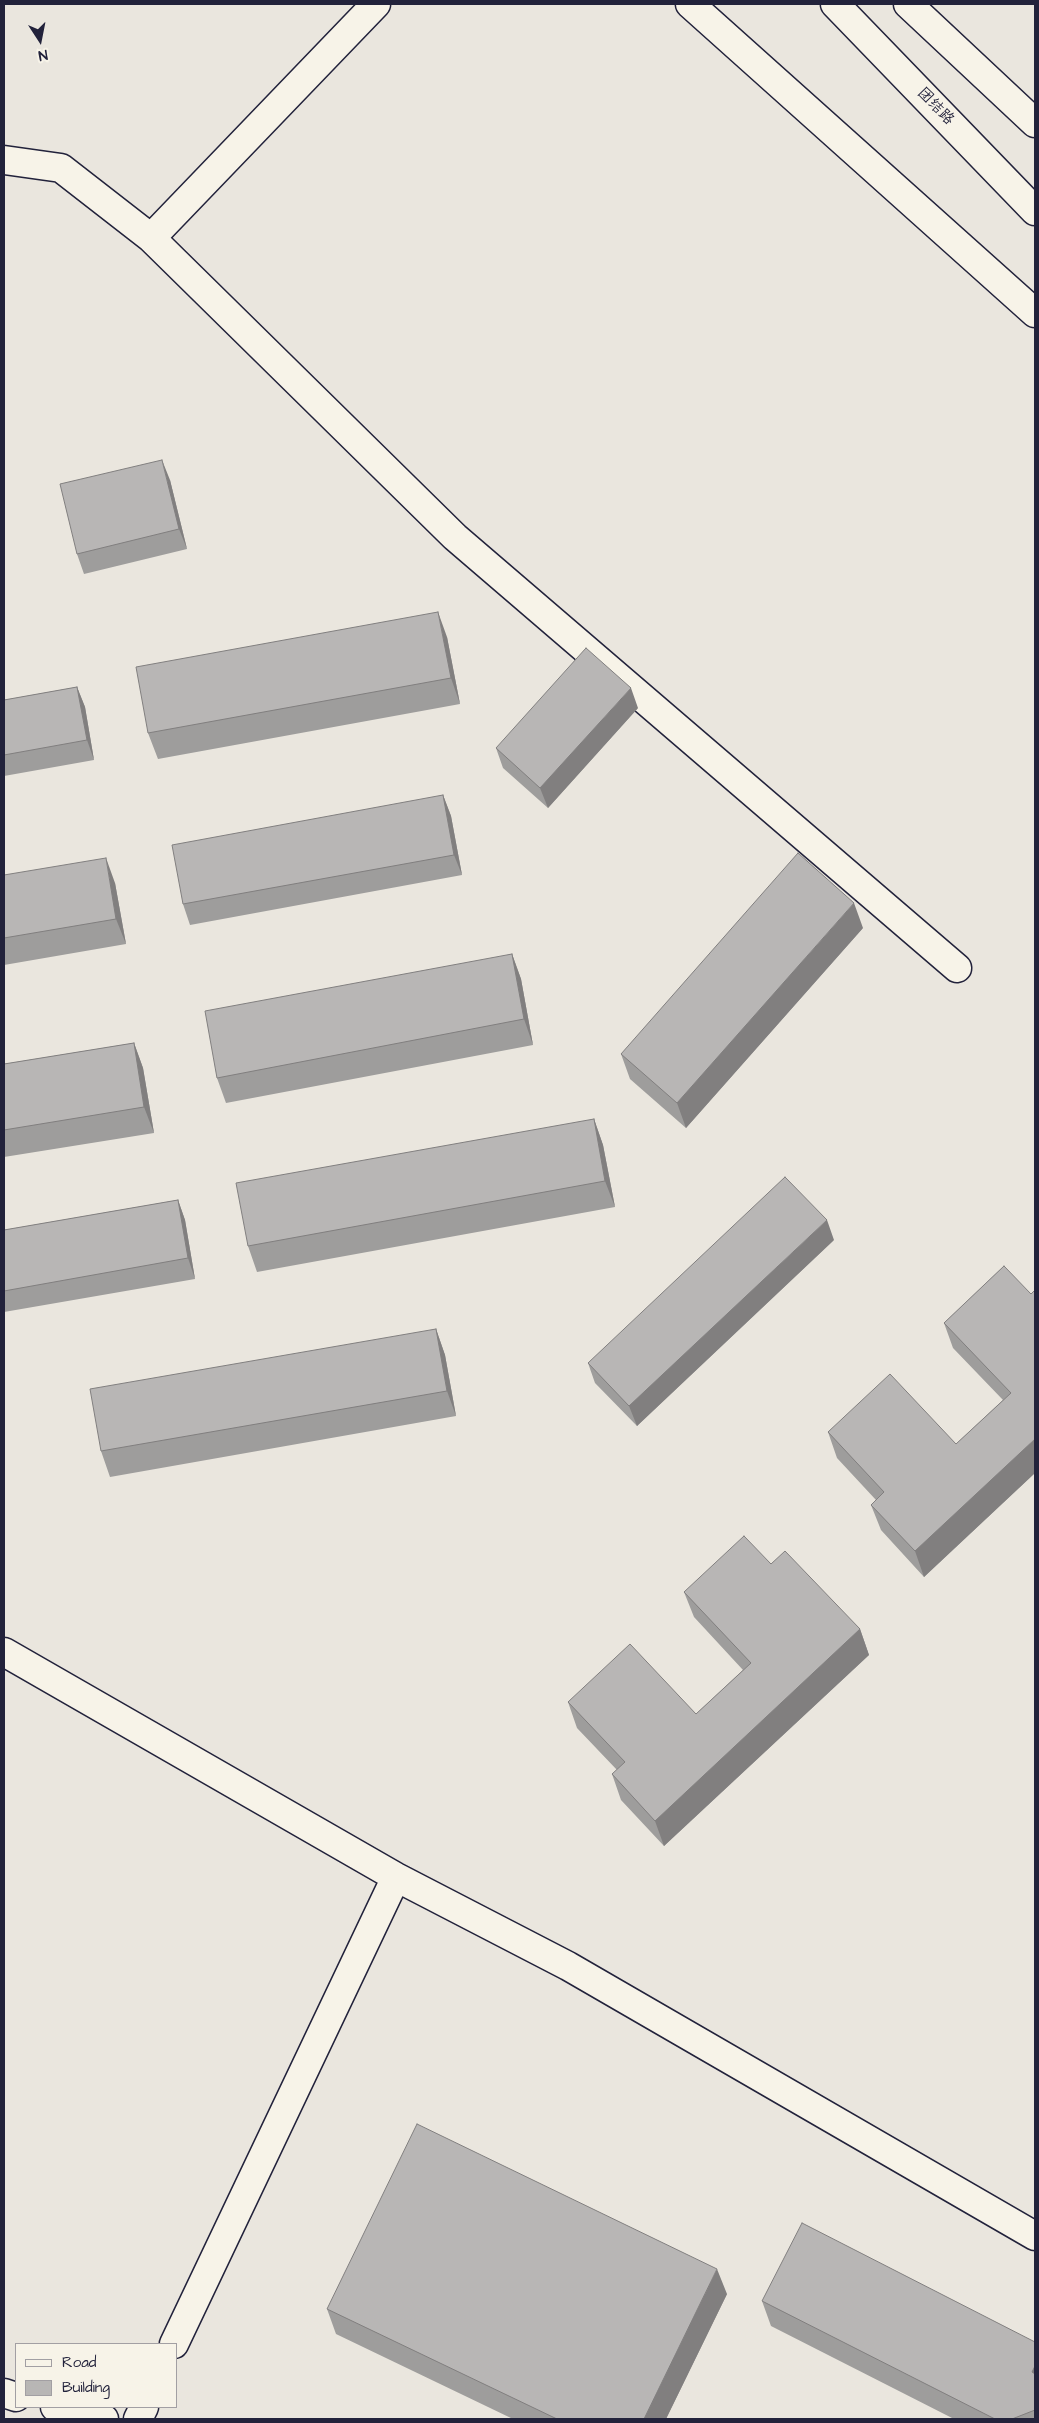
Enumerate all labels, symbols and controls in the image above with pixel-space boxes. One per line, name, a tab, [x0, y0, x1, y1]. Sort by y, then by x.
north arrow	[15, 15, 65, 65]
text: N	[37, 44, 49, 65]
street label: 团结路	[913, 85, 957, 129]
legend	[15, 2343, 178, 2408]
text: Road	[62, 2352, 96, 2373]
text: Building	[62, 2377, 110, 2398]

